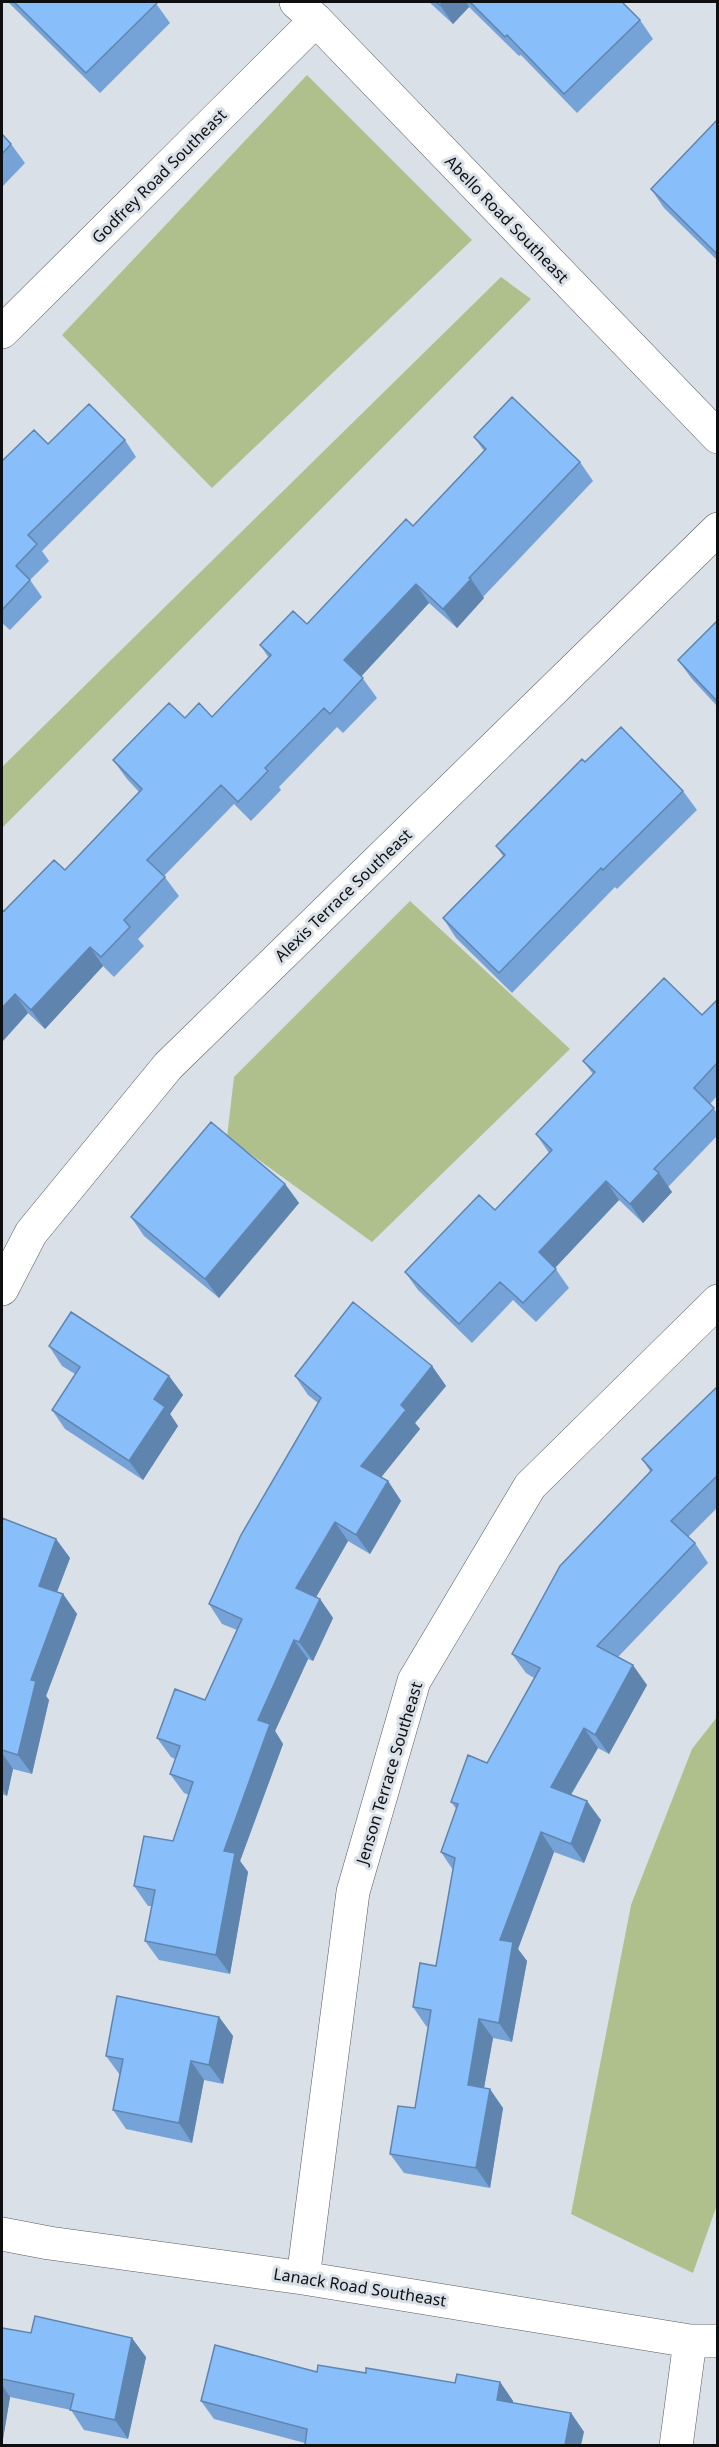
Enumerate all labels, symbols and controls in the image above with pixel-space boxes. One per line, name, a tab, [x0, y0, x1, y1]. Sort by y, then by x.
street label: Godfrey Road Southeast	[87, 104, 231, 248]
street label: Abello Road Southeast	[440, 150, 574, 288]
street label: Alexis Terrace Southeast	[270, 824, 416, 966]
street label: Jenson Terrace Southeast	[350, 1679, 427, 1869]
street label: Lanack Road Southeast	[272, 2262, 448, 2312]

